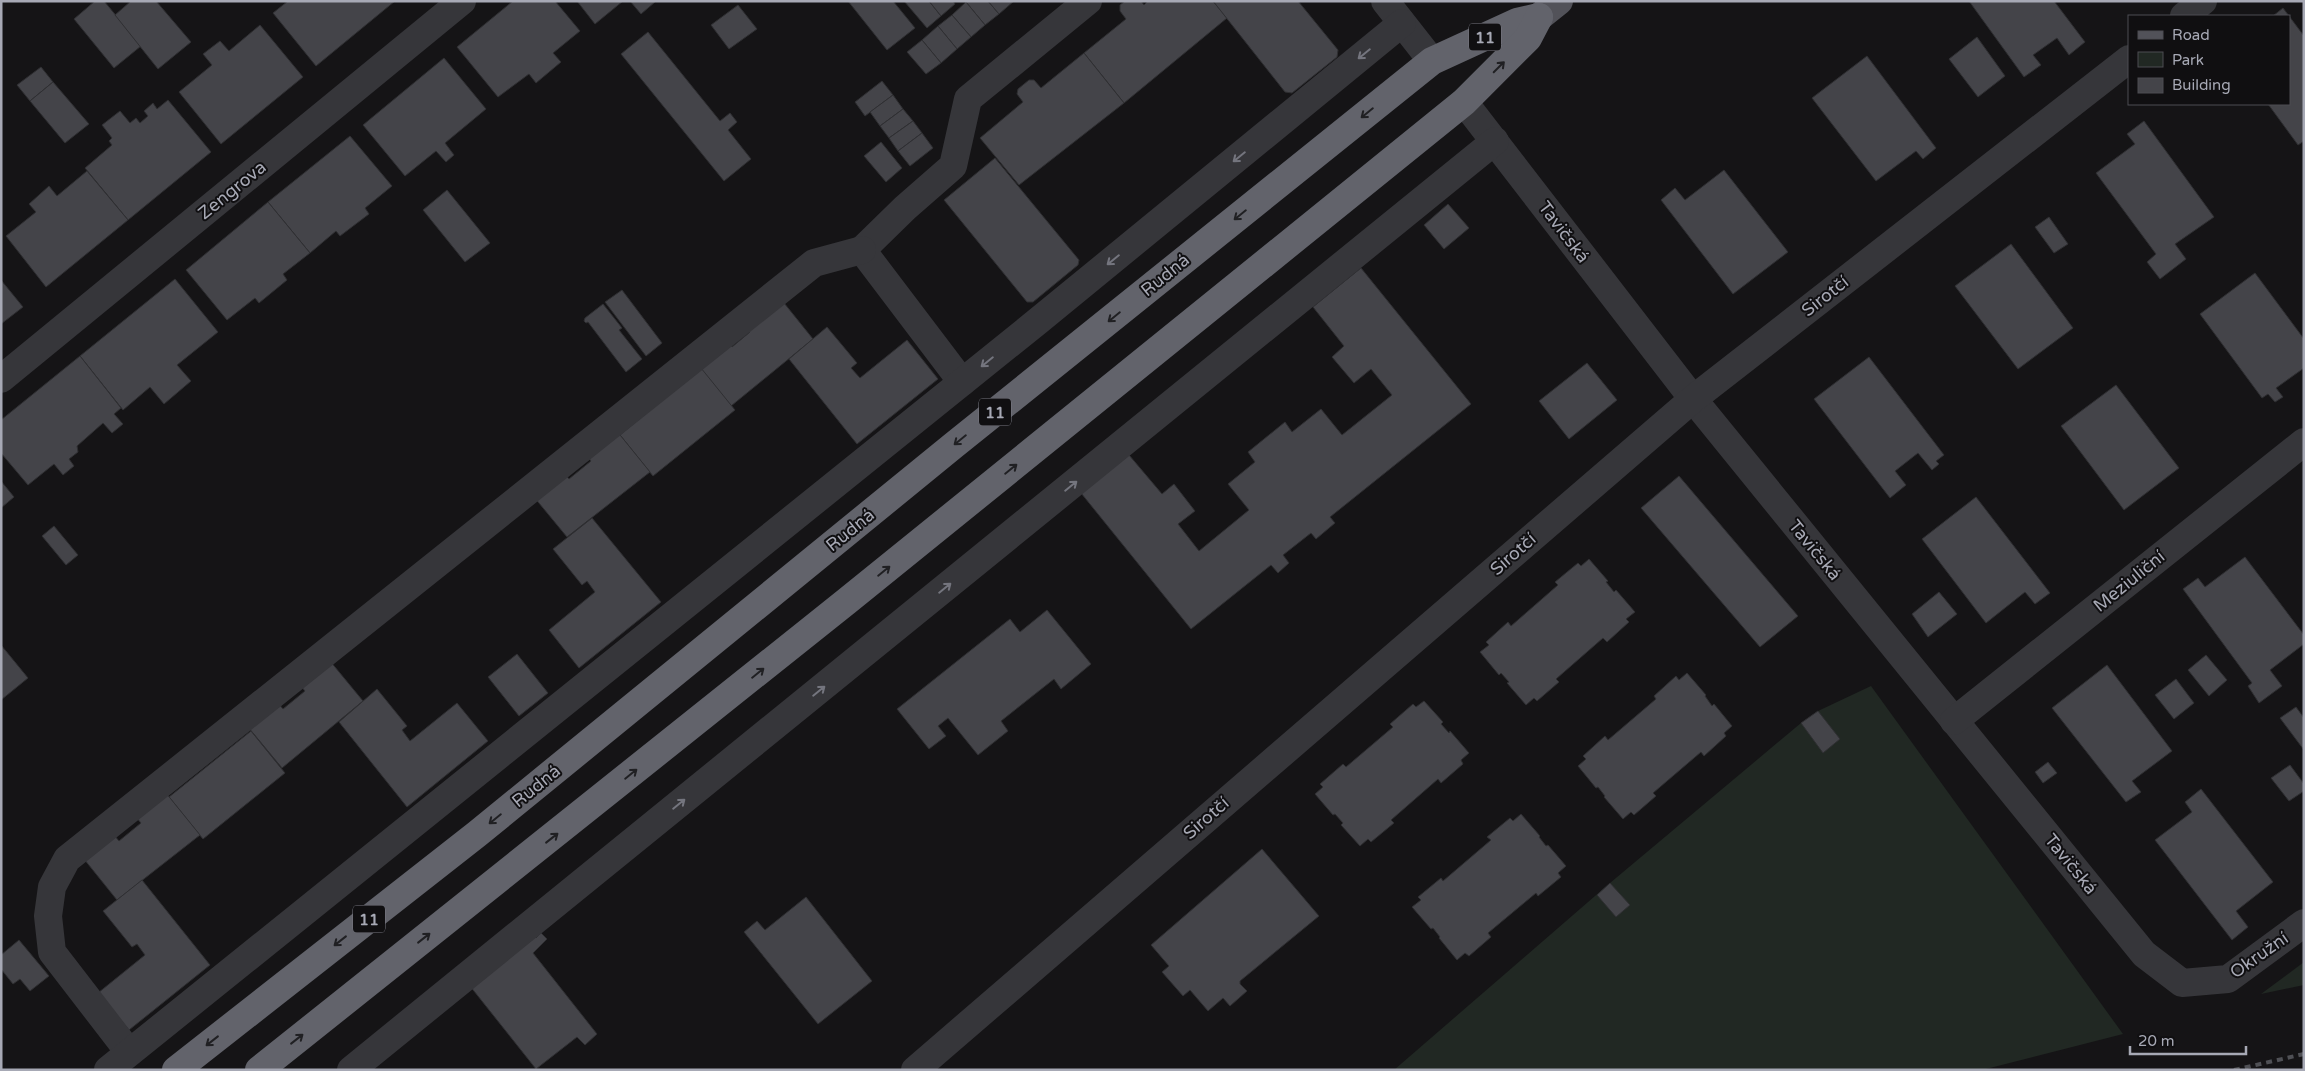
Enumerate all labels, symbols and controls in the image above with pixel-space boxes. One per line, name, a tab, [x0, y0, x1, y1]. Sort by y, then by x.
legend	[2128, 15, 2290, 105]
road number: 11	[1469, 24, 1501, 51]
text: Road	[2172, 26, 2210, 44]
one-way arrow	[1358, 48, 1371, 59]
text: Park	[2172, 51, 2204, 69]
one-way arrow	[1492, 62, 1504, 74]
text: Building	[2172, 76, 2231, 94]
one-way arrow	[1361, 108, 1374, 119]
one-way arrow	[1232, 151, 1245, 162]
street label: Zengrova	[194, 156, 270, 224]
street label: Tavičská	[1534, 197, 1594, 267]
one-way arrow	[1234, 209, 1247, 220]
street label: Rudná	[1136, 249, 1194, 301]
one-way arrow	[1107, 254, 1120, 265]
street label: Sirotčí	[1797, 270, 1853, 321]
one-way arrow	[1108, 311, 1121, 322]
one-way arrow	[981, 357, 994, 368]
road number: 11	[979, 398, 1011, 426]
one-way arrow	[954, 435, 967, 446]
one-way arrow	[1004, 463, 1017, 474]
one-way arrow	[1064, 480, 1077, 491]
street label: Rudná	[821, 504, 879, 556]
street label: Tavičská	[1784, 515, 1846, 585]
street label: Sirotčí	[1486, 528, 1541, 580]
street label: Meziuliční	[2089, 545, 2170, 617]
one-way arrow	[878, 566, 891, 577]
one-way arrow	[938, 583, 951, 594]
one-way arrow	[751, 667, 764, 678]
one-way arrow	[812, 685, 825, 696]
street label: Rudná	[507, 760, 565, 812]
one-way arrow	[624, 769, 637, 780]
street label: Sirotčí	[1179, 792, 1234, 844]
one-way arrow	[672, 799, 685, 810]
one-way arrow	[489, 813, 502, 824]
street label: Tavičská	[2040, 829, 2102, 899]
one-way arrow	[545, 832, 558, 843]
road number: 11	[353, 906, 385, 932]
street label: Okružní	[2225, 927, 2293, 983]
one-way arrow	[418, 933, 431, 944]
one-way arrow	[333, 936, 347, 946]
scale bar	[2130, 1024, 2246, 1056]
text: 20 m	[2138, 1032, 2175, 1050]
one-way arrow	[290, 1034, 303, 1045]
one-way arrow	[206, 1036, 219, 1047]

